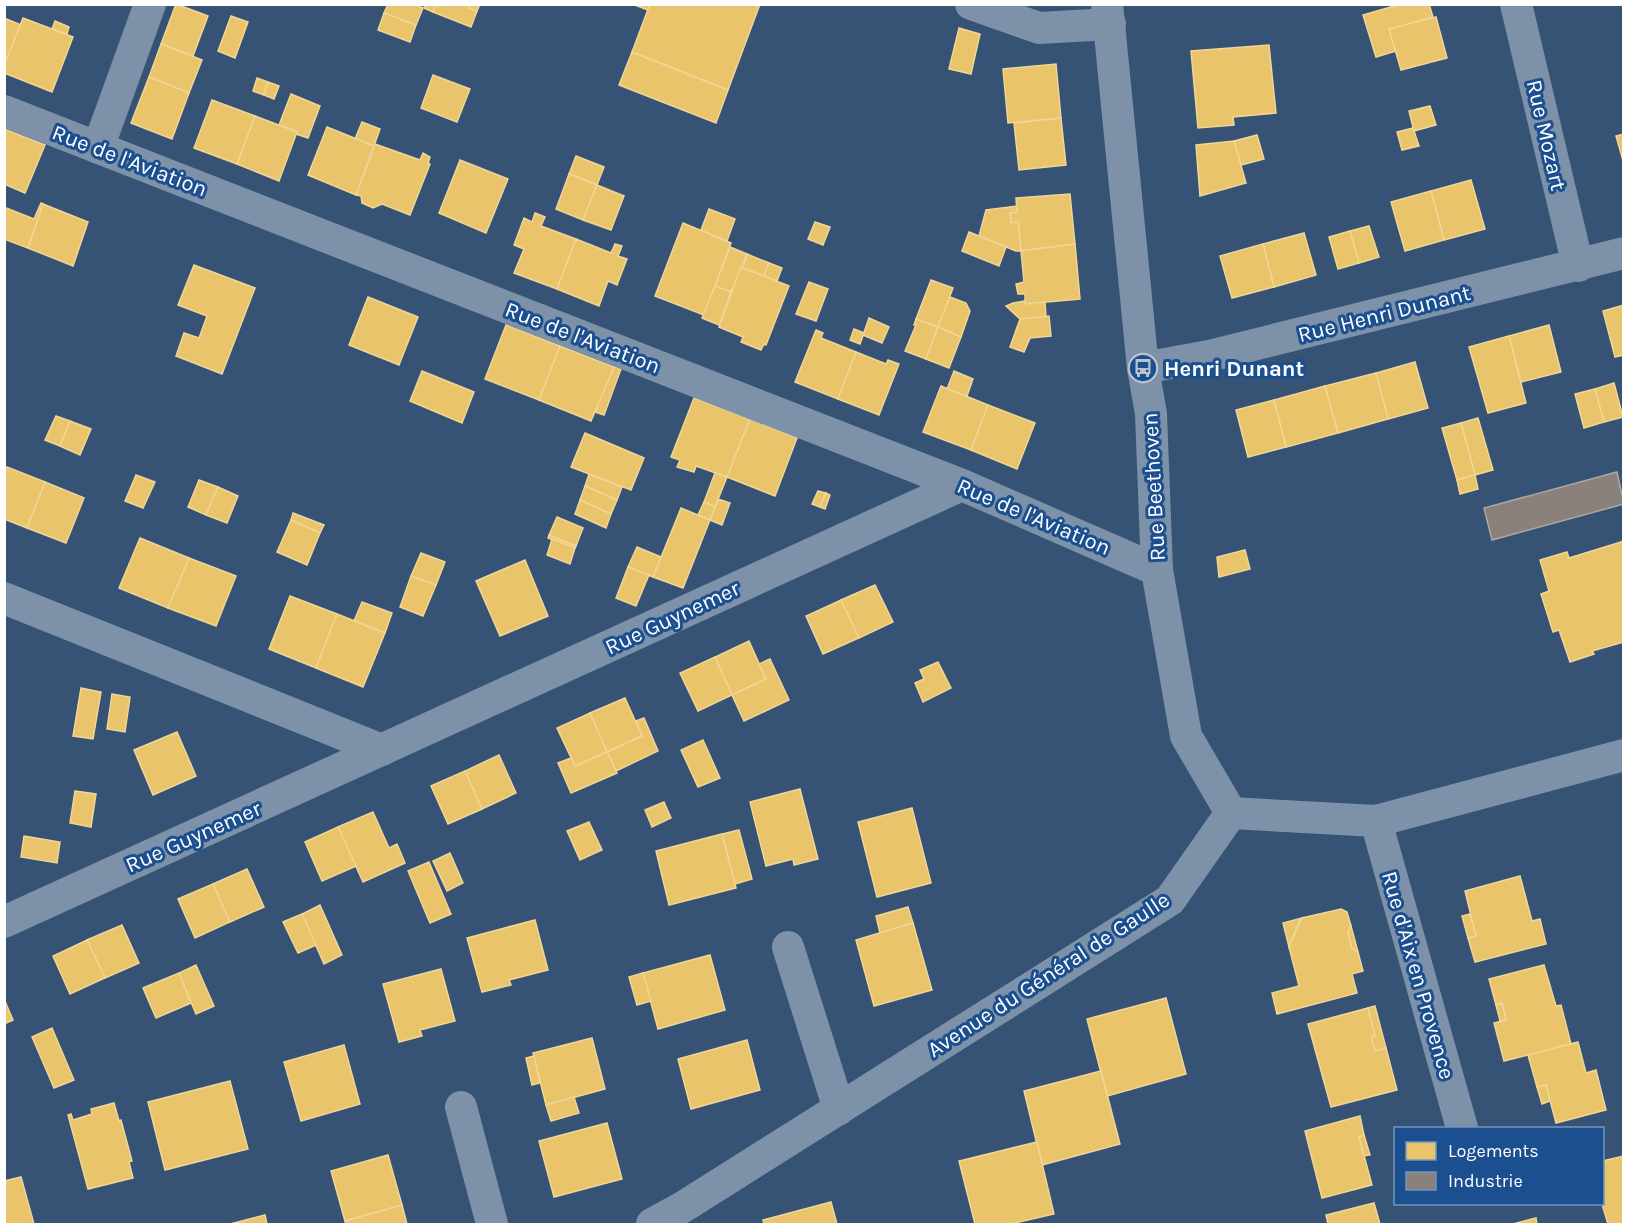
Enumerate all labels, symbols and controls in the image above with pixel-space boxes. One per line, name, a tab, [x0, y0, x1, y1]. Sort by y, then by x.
street label: Rue Mozart	[1521, 77, 1571, 193]
street label: Rue de l'Aviation	[48, 119, 211, 202]
street label: Rue Henri Dunant	[1295, 280, 1473, 348]
street label: Rue de l'Aviation	[501, 296, 664, 379]
bus stop icon: Henri Dunant	[1127, 352, 1159, 384]
place label: Henri Dunant	[1164, 356, 1304, 382]
street label: Rue Beethoven	[1137, 412, 1171, 562]
street label: Rue de l'Aviation	[953, 473, 1114, 561]
street label: Rue Guynemer	[601, 575, 744, 660]
street label: Rue Guynemer	[122, 795, 265, 878]
street label: Rue d'Aix en Provence	[1376, 868, 1460, 1082]
street label: Avenue du Général de Gaulle	[923, 887, 1174, 1063]
legend	[1394, 1127, 1604, 1205]
text: Logements	[1448, 1140, 1539, 1162]
text: Industrie	[1448, 1170, 1523, 1192]

